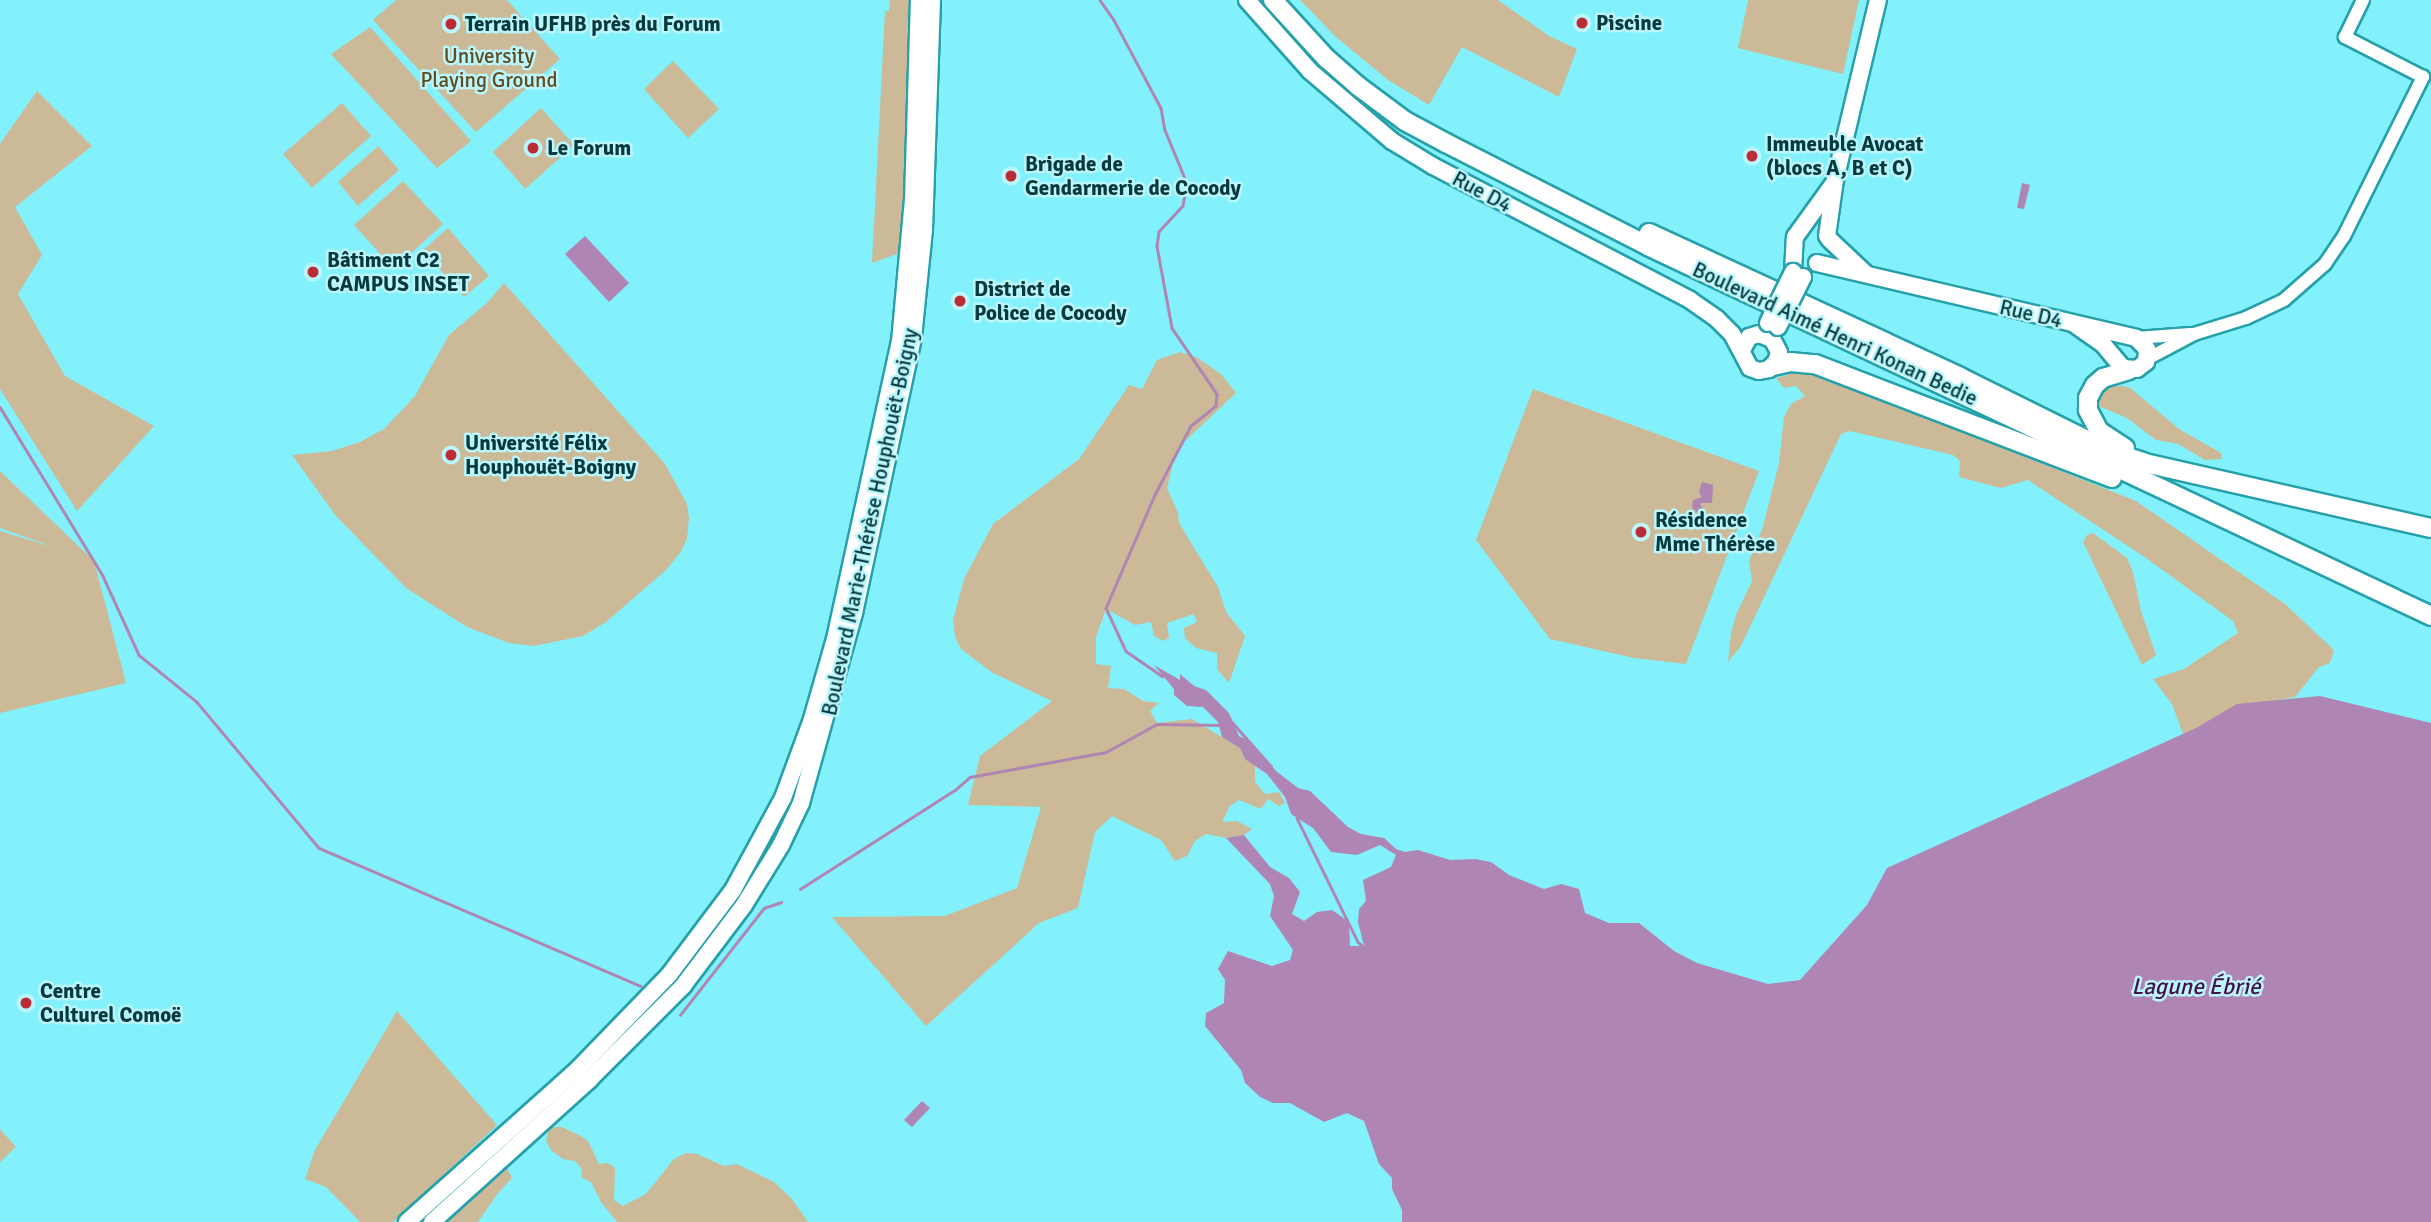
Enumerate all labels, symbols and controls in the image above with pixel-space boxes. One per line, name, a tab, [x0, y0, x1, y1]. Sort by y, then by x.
place label: Piscine	[1596, 10, 1662, 36]
place label: Terrain UFHB près du Forum	[465, 11, 721, 37]
marker: Piscine	[1574, 15, 1590, 31]
marker: Terrain UFHB près du Forum	[443, 16, 459, 32]
park label: University Playing Ground	[420, 43, 558, 93]
place label: Immeuble Avocat (blocs A, B et C)	[1766, 131, 1923, 181]
place label: Le Forum	[547, 135, 631, 161]
marker: Le Forum	[525, 140, 541, 156]
marker: Immeuble Avocat (blocs A, B et C)	[1744, 148, 1760, 164]
place label: Brigade de Gendarmerie de Cocody	[1025, 151, 1241, 201]
street label: Rue D4	[1448, 166, 1516, 218]
marker: Brigade de Gendarmerie de Cocody	[1003, 168, 1019, 184]
place label: Bâtiment C2 CAMPUS INSET	[327, 247, 469, 297]
street label: Boulevard Aimé Henri Konan Bedie	[1689, 257, 1981, 411]
marker: Bâtiment C2 CAMPUS INSET	[305, 264, 321, 280]
place label: District de Police de Cocody	[974, 276, 1127, 326]
marker: District de Police de Cocody	[952, 293, 968, 309]
street label: Rue D4	[1997, 295, 2065, 333]
street label: Boulevard Marie-Thérèse Houphouët-Boigny	[817, 326, 923, 718]
place label: Université Félix Houphouët-Boigny	[465, 430, 636, 480]
marker: Université Félix Houphouët-Boigny	[443, 447, 459, 463]
place label: Résidence Mme Thérèse	[1655, 507, 1775, 557]
marker: Résidence Mme Thérèse	[1633, 524, 1649, 540]
water label: Lagune Ébrié	[2132, 973, 2260, 1001]
place label: Centre Culturel Comoë	[40, 978, 182, 1028]
marker: Centre Culturel Comoë	[18, 995, 34, 1011]

